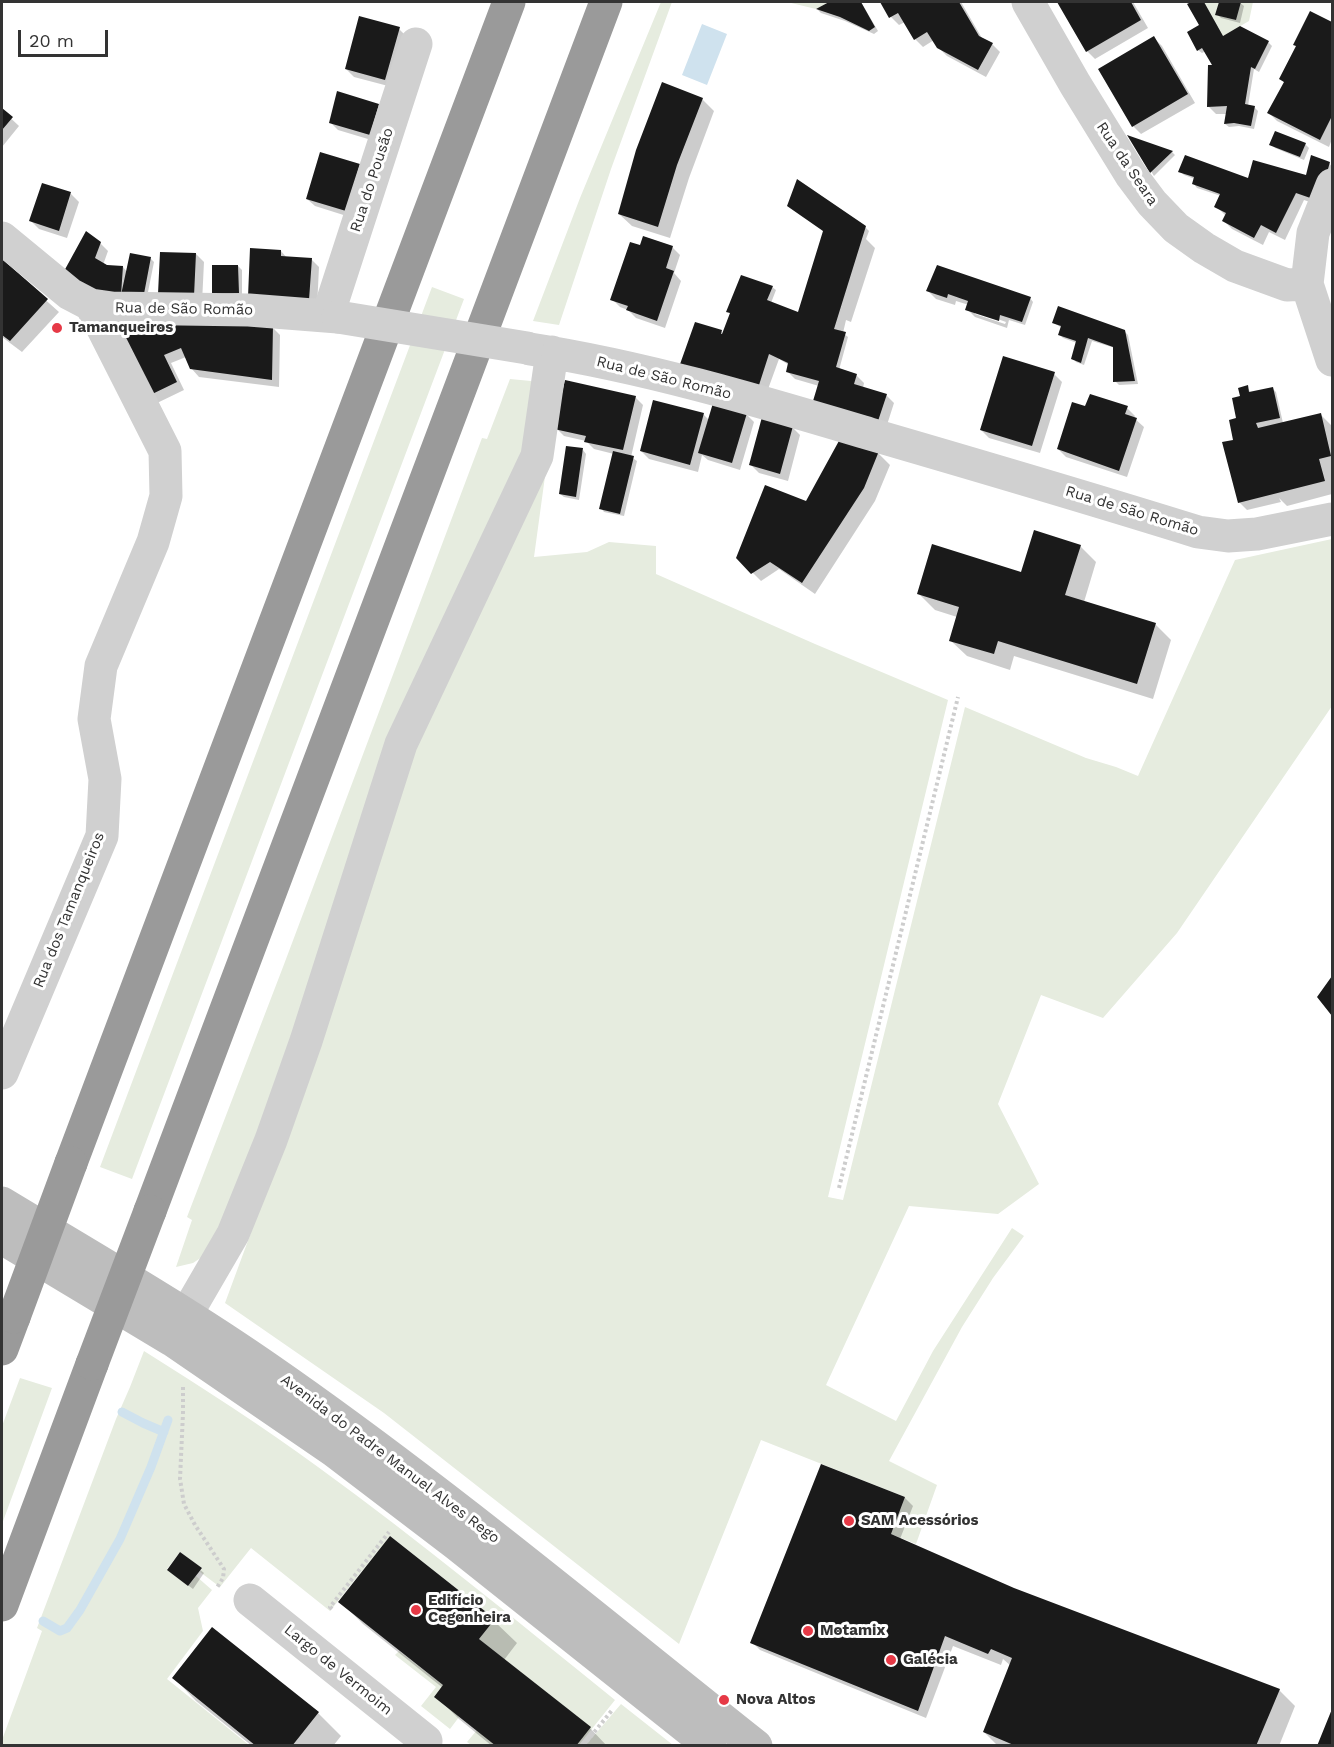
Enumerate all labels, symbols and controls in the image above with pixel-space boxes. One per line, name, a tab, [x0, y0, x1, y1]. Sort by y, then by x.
scale bar	[21, 18, 111, 56]
text: 20 m	[29, 30, 74, 51]
street label: Rua da Seara	[1092, 119, 1162, 209]
street label: Rua do Pousão	[347, 125, 397, 235]
street label: Rua de São Romão	[115, 299, 253, 319]
place label: Tamanqueiros	[69, 319, 173, 337]
marker: Tamanqueiros	[50, 321, 64, 335]
street label: Rua de São Romão	[595, 353, 733, 403]
street label: Rua de São Romão	[1063, 482, 1201, 540]
street label: Rua dos Tamanqueiros	[30, 830, 108, 990]
street label: Avenida do Padre Manuel Alves Rego	[277, 1371, 503, 1547]
place label: SAM Acessórios	[861, 1512, 979, 1530]
marker: SAM Acessórios	[842, 1514, 856, 1528]
place label: Edifício Cegonheira	[428, 1592, 511, 1627]
marker: Edifício Cegonheira	[409, 1603, 423, 1617]
street label: Largo de Vermoim	[280, 1621, 396, 1719]
place label: Motamix	[820, 1622, 885, 1640]
marker: Motamix	[801, 1624, 815, 1638]
place label: Galécia	[903, 1651, 958, 1669]
marker: Galécia	[884, 1653, 898, 1667]
place label: Nova Altos	[736, 1691, 815, 1709]
marker: Nova Altos	[717, 1693, 731, 1707]

